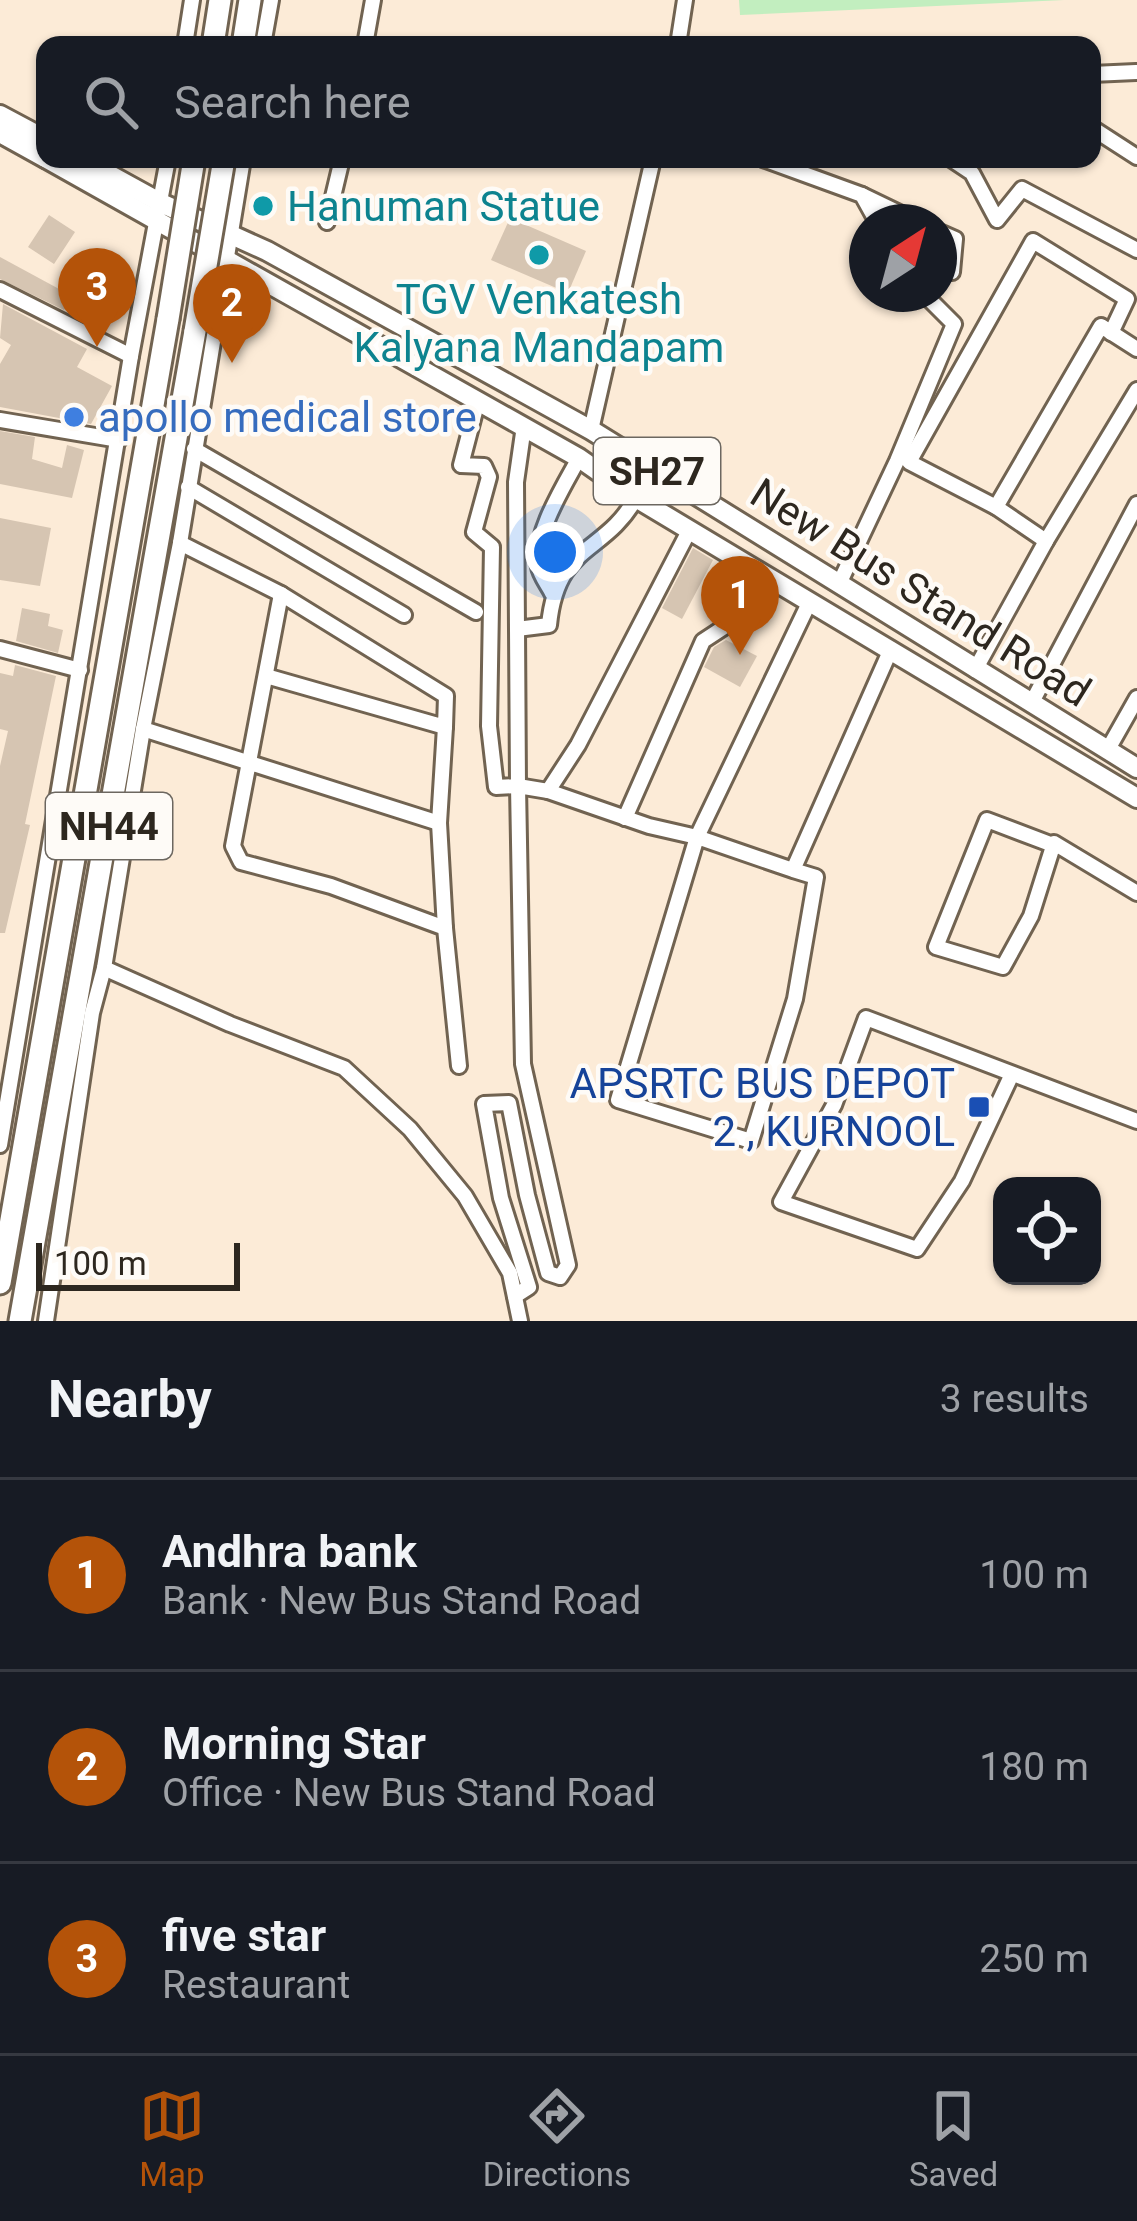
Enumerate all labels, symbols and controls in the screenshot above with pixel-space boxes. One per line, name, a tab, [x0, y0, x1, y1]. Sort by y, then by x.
search box	[36, 36, 1101, 168]
icon: search	[78, 69, 144, 135]
text: Search here	[174, 76, 411, 129]
place label: Hanuman Statue	[287, 182, 600, 231]
marker: Hanuman Statue	[250, 193, 276, 219]
north arrow	[849, 204, 957, 312]
marker: TGV Venkatesh Kalyana Mandapam	[526, 242, 552, 268]
pin: 3	[58, 248, 136, 347]
pin: 2	[193, 264, 271, 363]
place label: TGV Venkatesh Kalyana Mandapam	[354, 275, 724, 372]
place label: apollo medical store	[98, 393, 477, 442]
marker: apollo medical store	[61, 404, 87, 430]
road number: SH27	[594, 438, 720, 504]
street label: New Bus Stand Road	[742, 468, 1099, 717]
your location	[525, 522, 585, 582]
pin: 1	[701, 556, 779, 655]
road number: NH44	[46, 793, 172, 859]
place label: APSRTC BUS DEPOT 2 , KURNOOL	[570, 1059, 955, 1156]
marker: APSRTC BUS DEPOT 2 , KURNOOL	[966, 1094, 992, 1120]
map controls	[993, 1177, 1101, 1285]
button: locate	[993, 1177, 1101, 1285]
scale bar	[36, 1237, 240, 1290]
text: 100 m	[54, 1244, 147, 1283]
text: Nearby	[48, 1370, 212, 1429]
text: 3 results	[940, 1376, 1089, 1422]
text: Andhra bank	[162, 1525, 417, 1578]
text: 1	[76, 1552, 98, 1598]
text: 100 m	[979, 1552, 1089, 1598]
text: Bank · New Bus Stand Road	[162, 1578, 641, 1624]
text: Morning Star	[162, 1717, 426, 1770]
text: 2	[76, 1744, 98, 1790]
text: 180 m	[979, 1744, 1089, 1790]
text: Office · New Bus Stand Road	[162, 1770, 656, 1816]
text: five star	[162, 1909, 326, 1962]
text: 3	[76, 1936, 98, 1982]
text: 250 m	[979, 1936, 1089, 1982]
text: Restaurant	[162, 1962, 350, 2008]
tab: Map	[139, 2083, 205, 2194]
tab: Directions	[483, 2083, 631, 2194]
tab: Saved	[909, 2083, 998, 2194]

